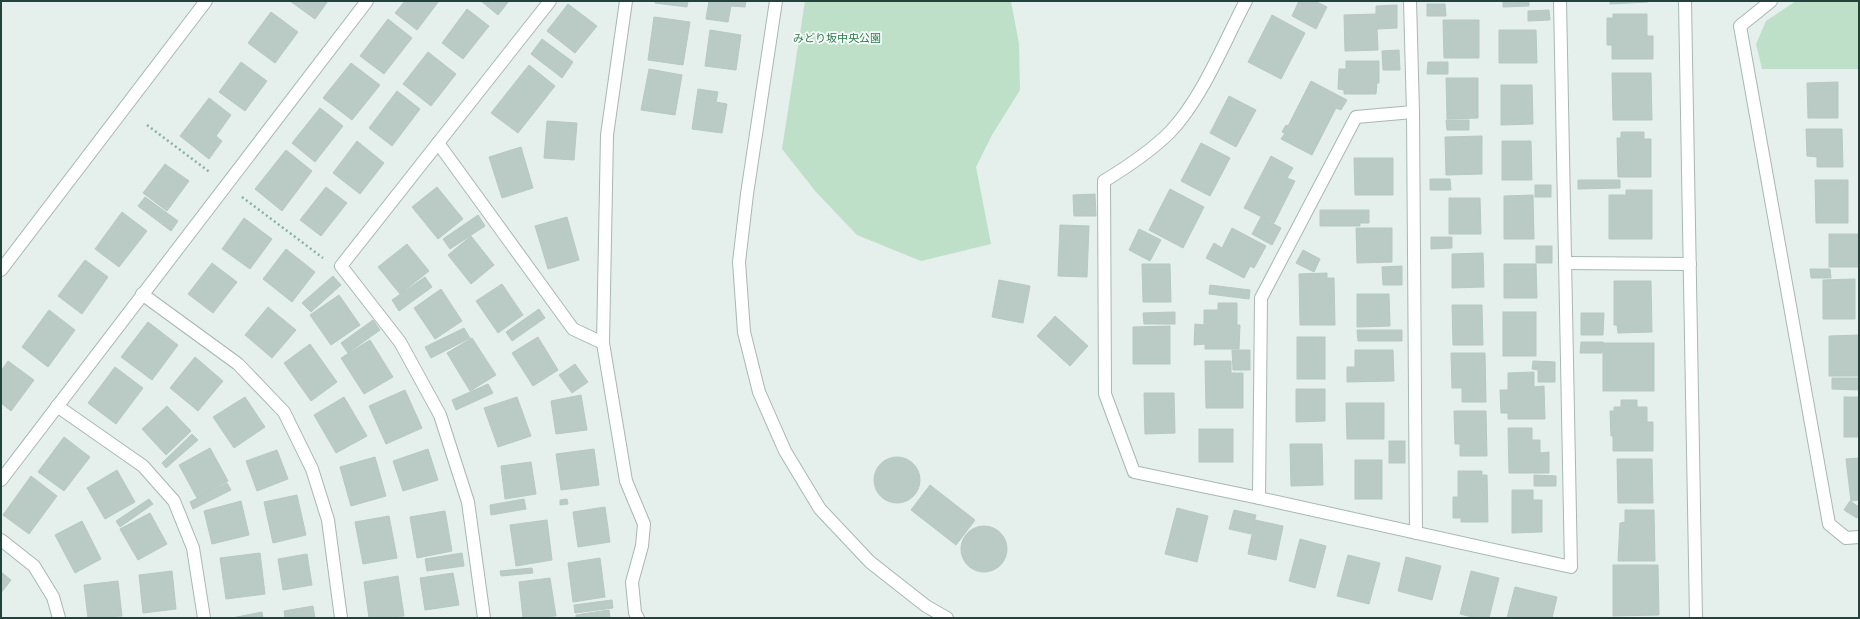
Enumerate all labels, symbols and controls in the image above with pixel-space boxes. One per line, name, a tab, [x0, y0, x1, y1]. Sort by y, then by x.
park label: みどり坂中央公園	[793, 32, 881, 44]

